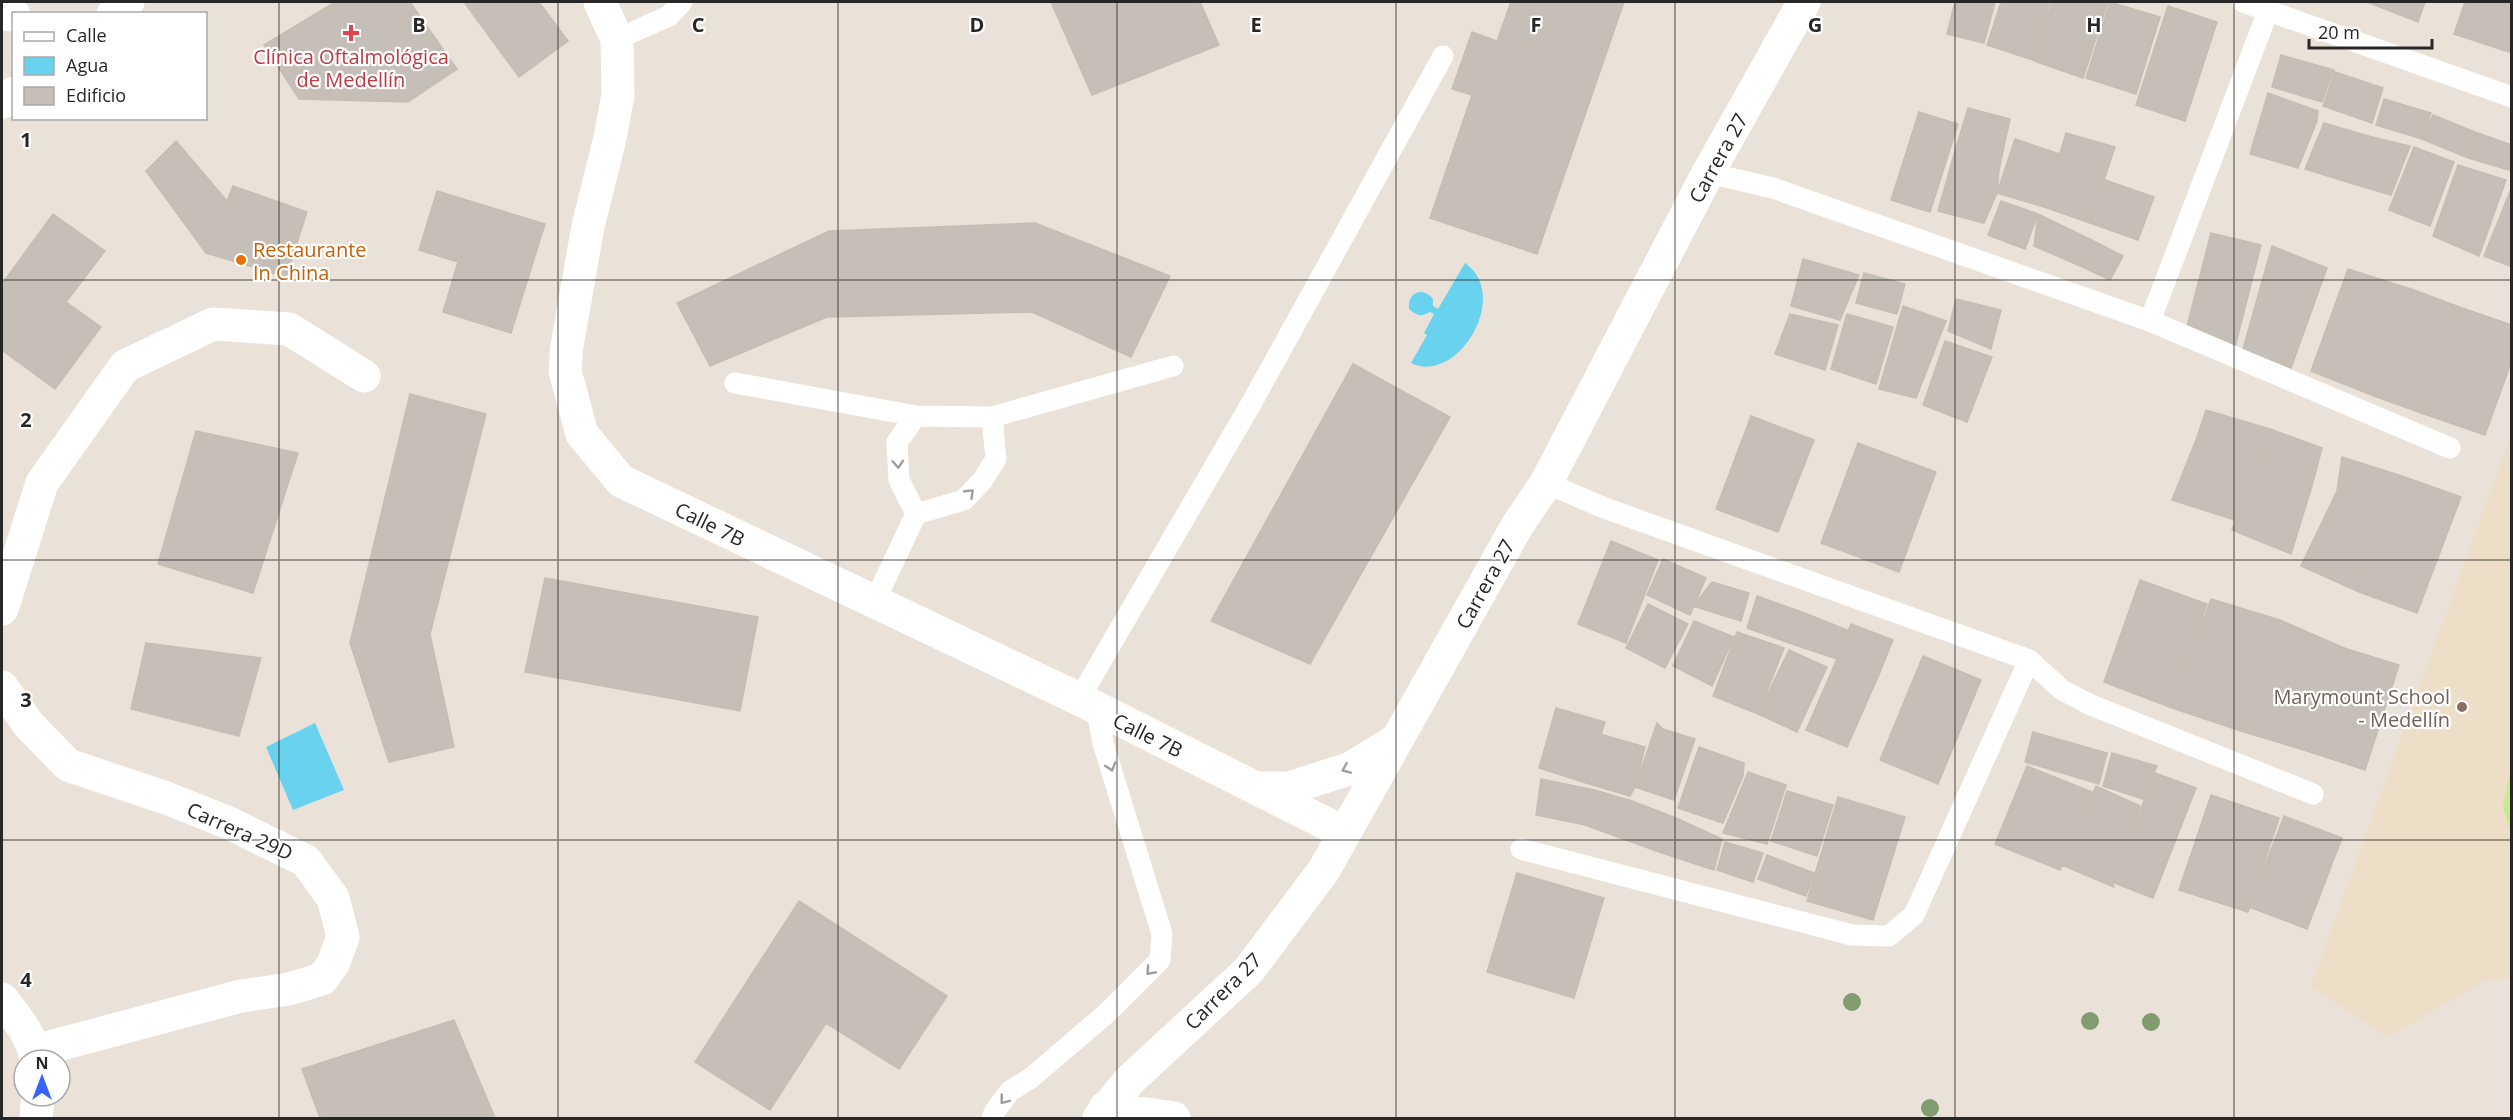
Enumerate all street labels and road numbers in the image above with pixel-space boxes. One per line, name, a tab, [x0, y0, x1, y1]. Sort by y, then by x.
street label: Carrera 27	[1682, 108, 1754, 208]
street label: Calle 7B	[671, 496, 749, 552]
street label: Carrera 27	[1449, 534, 1521, 634]
street label: Calle 7B	[1109, 707, 1187, 763]
street label: Carrera 29D	[183, 796, 297, 866]
street label: Carrera 27	[1179, 947, 1267, 1035]

